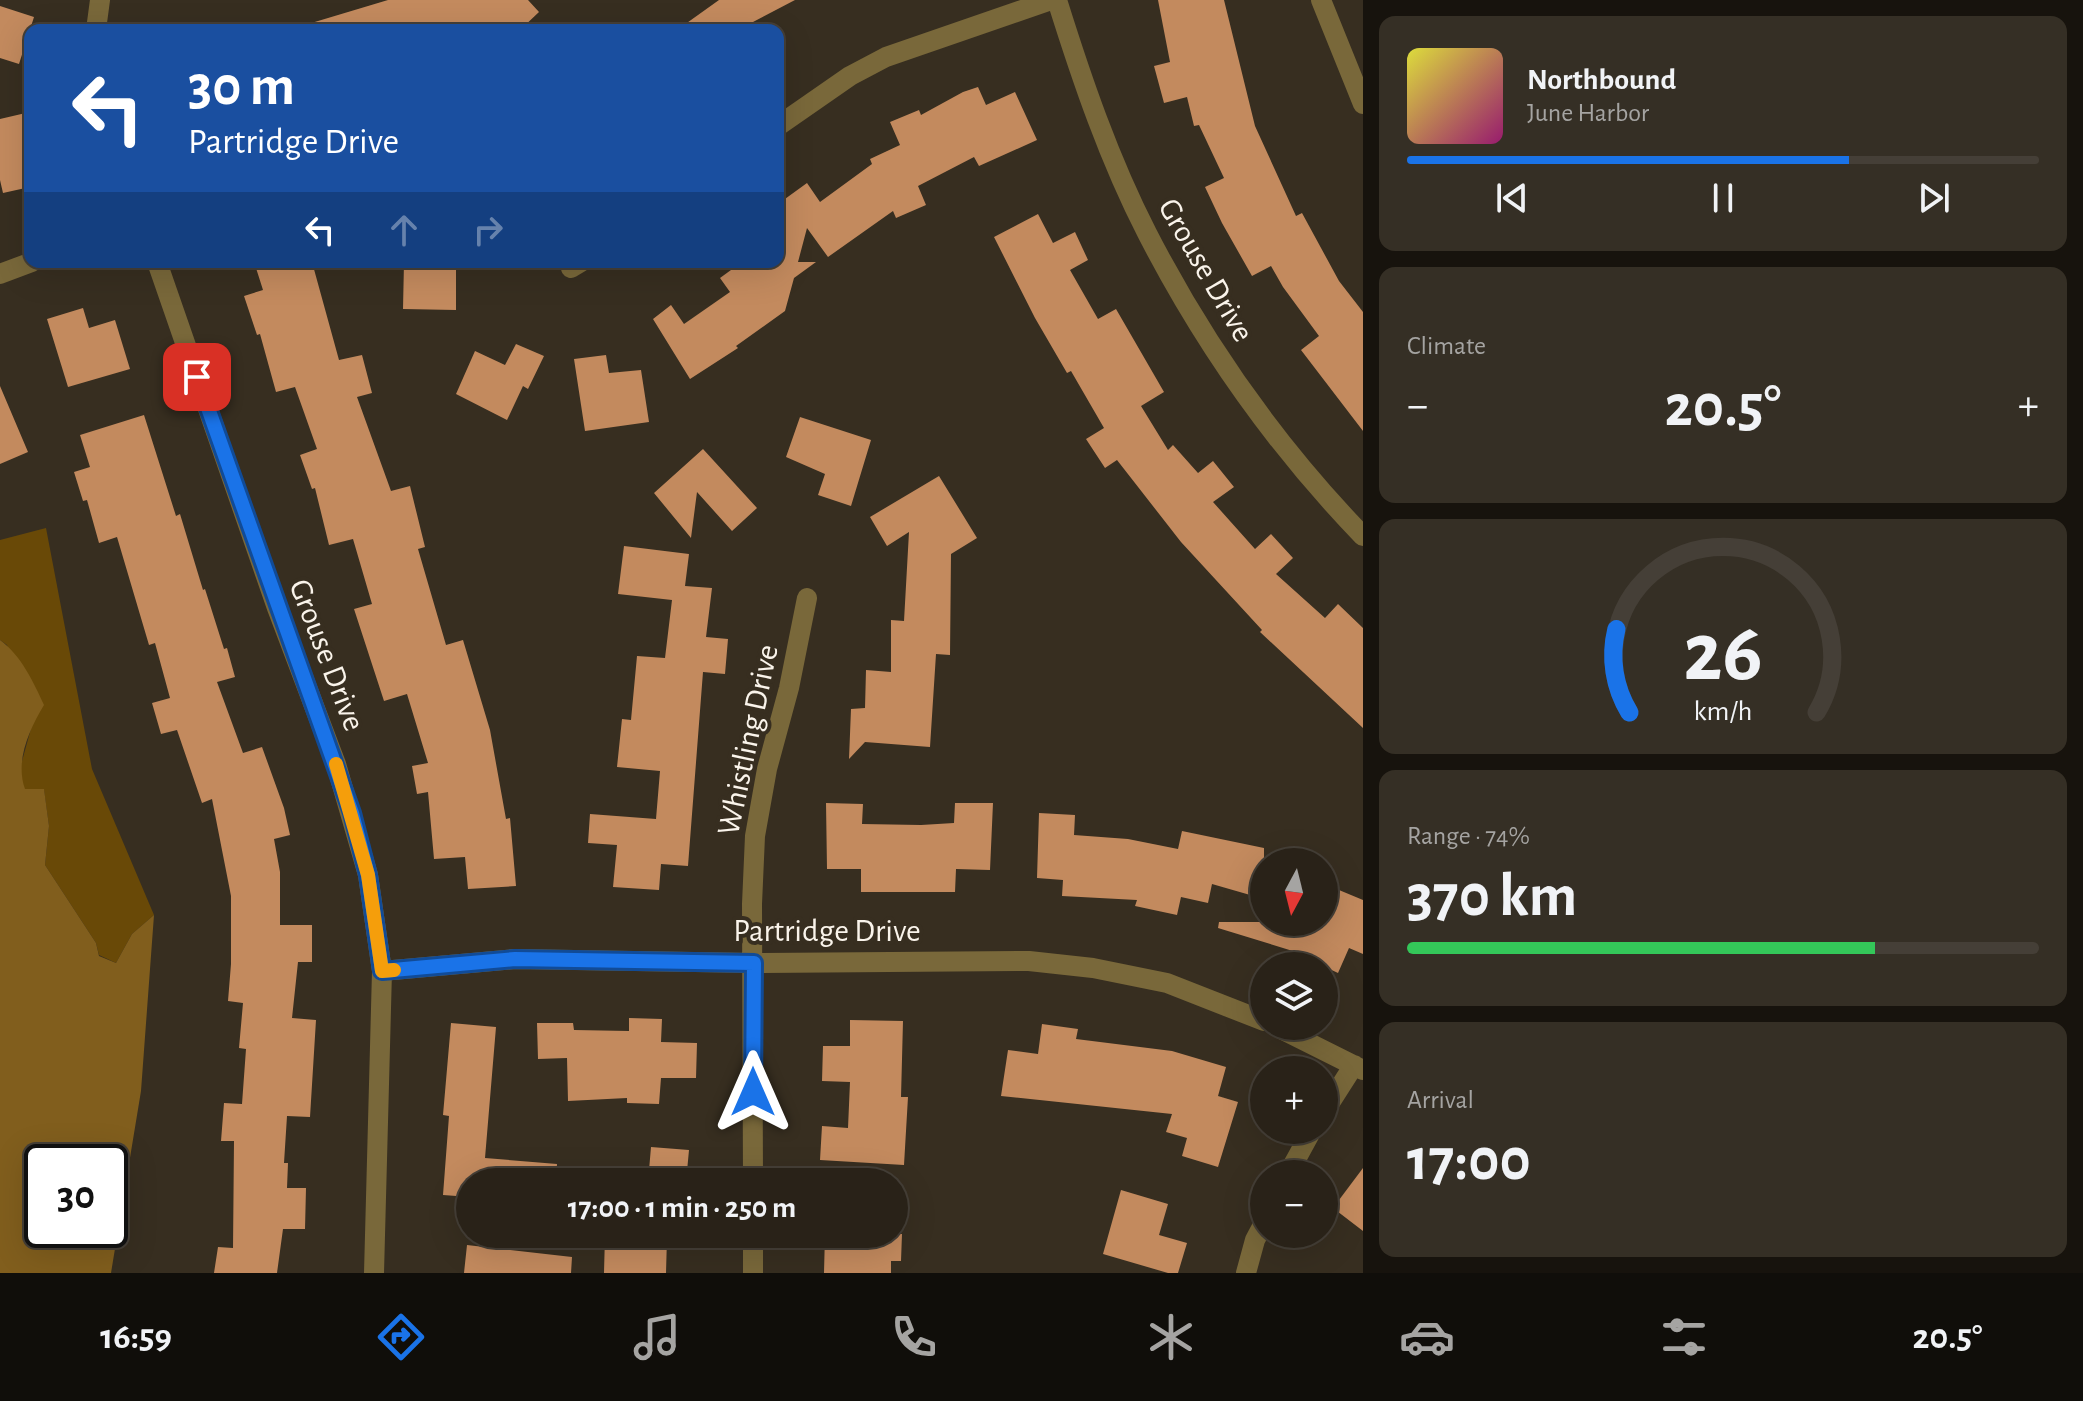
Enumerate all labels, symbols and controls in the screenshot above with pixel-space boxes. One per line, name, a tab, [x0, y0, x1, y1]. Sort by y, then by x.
icon: left	[56, 56, 160, 160]
text: 30 m	[188, 59, 295, 115]
text: Northbound	[1527, 65, 1676, 95]
text: June Harbor	[1527, 100, 1649, 126]
text: Partridge Drive	[188, 124, 399, 160]
icon: previous	[1490, 176, 1534, 220]
icon: pause	[1701, 176, 1745, 220]
icon: next	[1912, 176, 1956, 220]
street label: Grouse Drive	[1152, 193, 1260, 347]
icon: left	[298, 208, 342, 252]
icon: ahead	[382, 208, 426, 252]
icon: right	[466, 208, 510, 252]
text: Climate	[1407, 333, 1486, 359]
pin	[163, 343, 231, 411]
icon: arrive	[175, 355, 219, 399]
text: 20.5°	[1665, 377, 1781, 437]
text: −	[1407, 384, 1428, 428]
text: +	[2018, 384, 2039, 428]
street label: Grouse Drive	[284, 575, 370, 735]
text: 26	[1683, 611, 1763, 695]
street label: Whistling Drive	[712, 642, 784, 838]
text: km/h	[1694, 697, 1752, 726]
text: Range · 74%	[1407, 823, 1530, 849]
north arrow	[1250, 848, 1338, 936]
map controls	[1250, 848, 1338, 1248]
text: 370 km	[1407, 867, 1577, 927]
street label: Partridge Drive	[733, 915, 921, 947]
button: layers	[1250, 952, 1338, 1040]
position arrow	[711, 1050, 795, 1134]
button: +	[1250, 1056, 1338, 1144]
text: Arrival	[1407, 1087, 1474, 1113]
text: 17:00	[1407, 1131, 1531, 1191]
speed limit sign: 30	[24, 1144, 128, 1248]
button: −	[1250, 1160, 1338, 1248]
text: 17:00 · 1 min · 250 m	[568, 1193, 796, 1223]
icon: directions	[373, 1309, 429, 1365]
icon: music	[629, 1309, 685, 1365]
icon: phone	[886, 1309, 942, 1365]
icon: climate	[1143, 1309, 1199, 1365]
icon: car	[1399, 1309, 1455, 1365]
icon: filters	[1656, 1309, 1712, 1365]
text: 16:59	[100, 1319, 172, 1355]
text: 20.5°	[1913, 1319, 1983, 1355]

